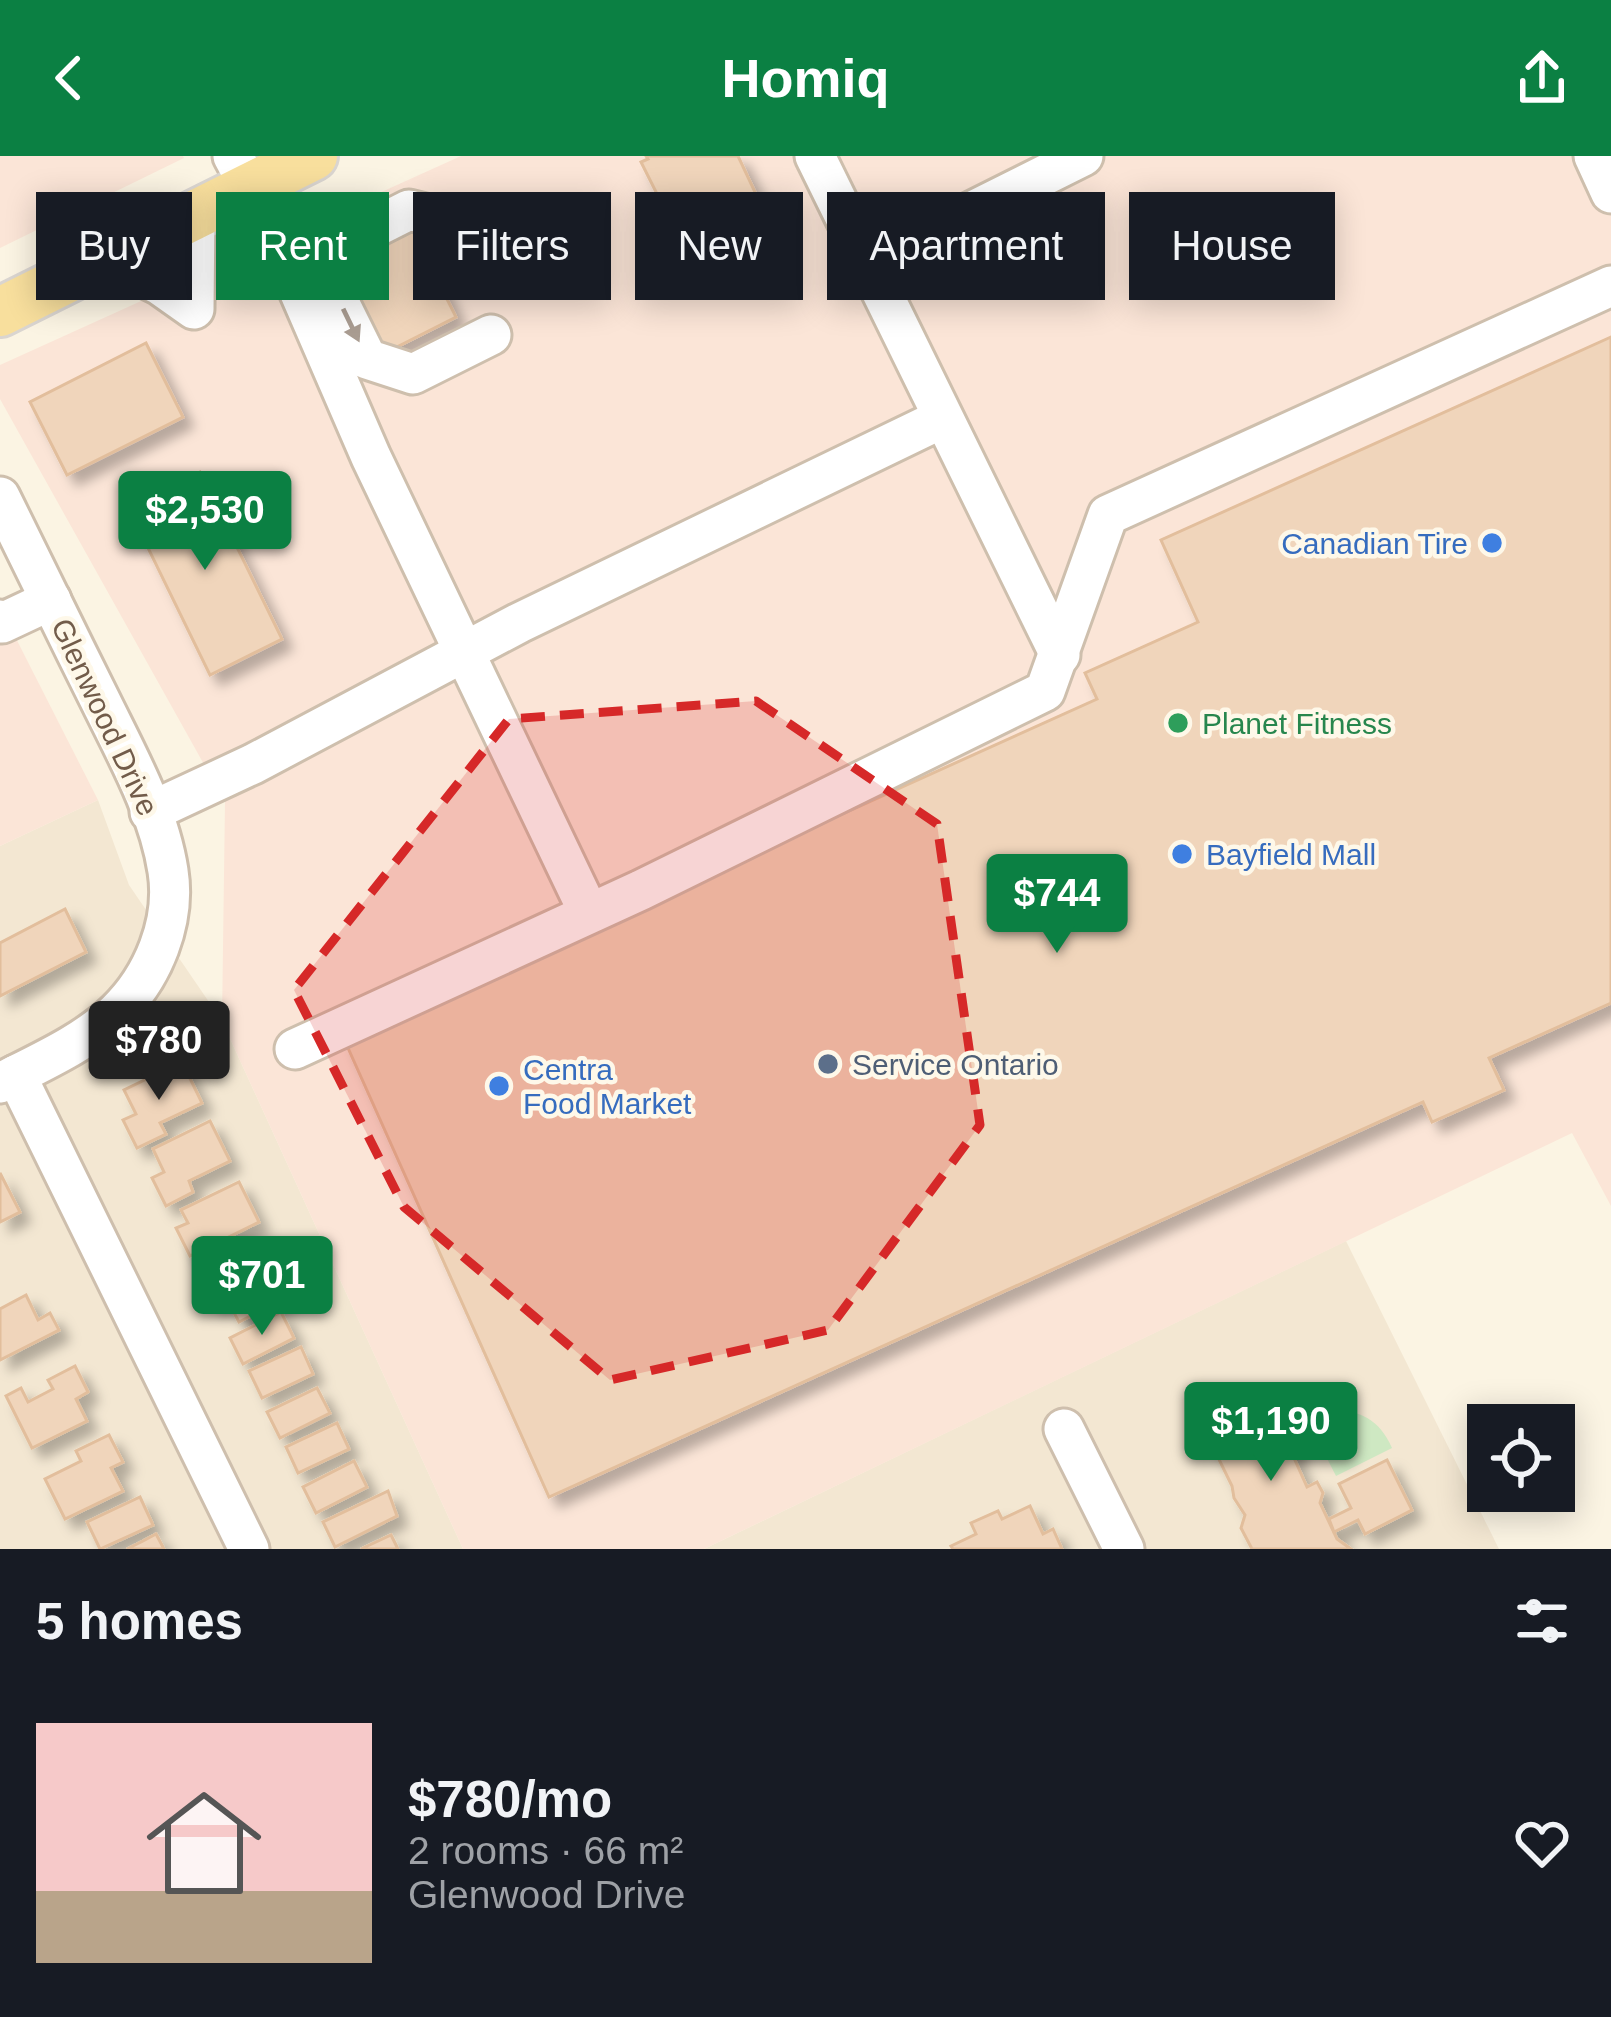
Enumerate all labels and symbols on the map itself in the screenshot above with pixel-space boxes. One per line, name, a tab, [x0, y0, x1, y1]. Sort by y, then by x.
one-way arrow	[340, 308, 360, 342]
pin: $2,530	[107, 471, 303, 573]
place label: Canadian Tire	[1281, 527, 1468, 560]
marker: Canadian Tire	[1479, 530, 1505, 556]
street label: Glenwood Drive	[45, 613, 165, 821]
place label: Planet Fitness	[1202, 707, 1392, 740]
marker: Planet Fitness	[1165, 710, 1191, 736]
place label: Bayfield Mall	[1206, 838, 1376, 871]
marker: Bayfield Mall	[1169, 841, 1195, 867]
pin: $744	[986, 854, 1128, 956]
pin: $780	[88, 1001, 230, 1103]
place label: Service Ontario	[852, 1048, 1059, 1081]
marker: Service Ontario	[815, 1051, 841, 1077]
place label: Centra Food Market	[523, 1053, 692, 1120]
marker: Centra Food Market	[486, 1073, 512, 1099]
pin: $701	[191, 1236, 333, 1338]
pin: $1,190	[1173, 1382, 1369, 1484]

